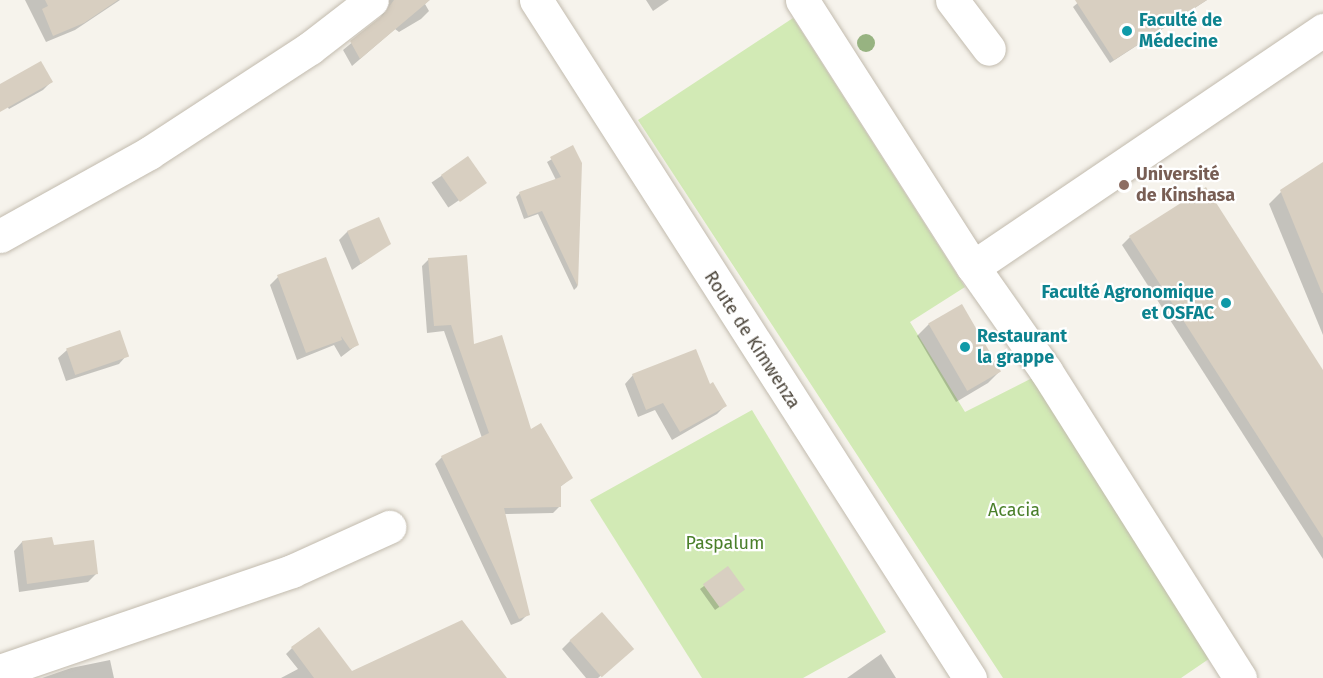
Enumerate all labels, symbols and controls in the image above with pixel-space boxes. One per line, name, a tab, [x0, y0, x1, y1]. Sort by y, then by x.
place label: Faculté de Médecine	[1139, 10, 1222, 52]
marker: Faculté de Médecine	[1120, 24, 1134, 38]
place label: Université de Kinshasa	[1136, 164, 1235, 207]
marker: Université de Kinshasa	[1117, 178, 1131, 192]
street label: Route de Kimwenza	[700, 267, 804, 413]
place label: Faculté Agronomique et OSFAC	[1042, 282, 1214, 324]
marker: Faculté Agronomique et OSFAC	[1219, 296, 1233, 310]
place label: Restaurant la grappe	[977, 326, 1067, 368]
marker: Restaurant la grappe	[958, 340, 972, 354]
park label: Acacia	[988, 499, 1040, 521]
park label: Paspalum	[686, 532, 764, 554]

